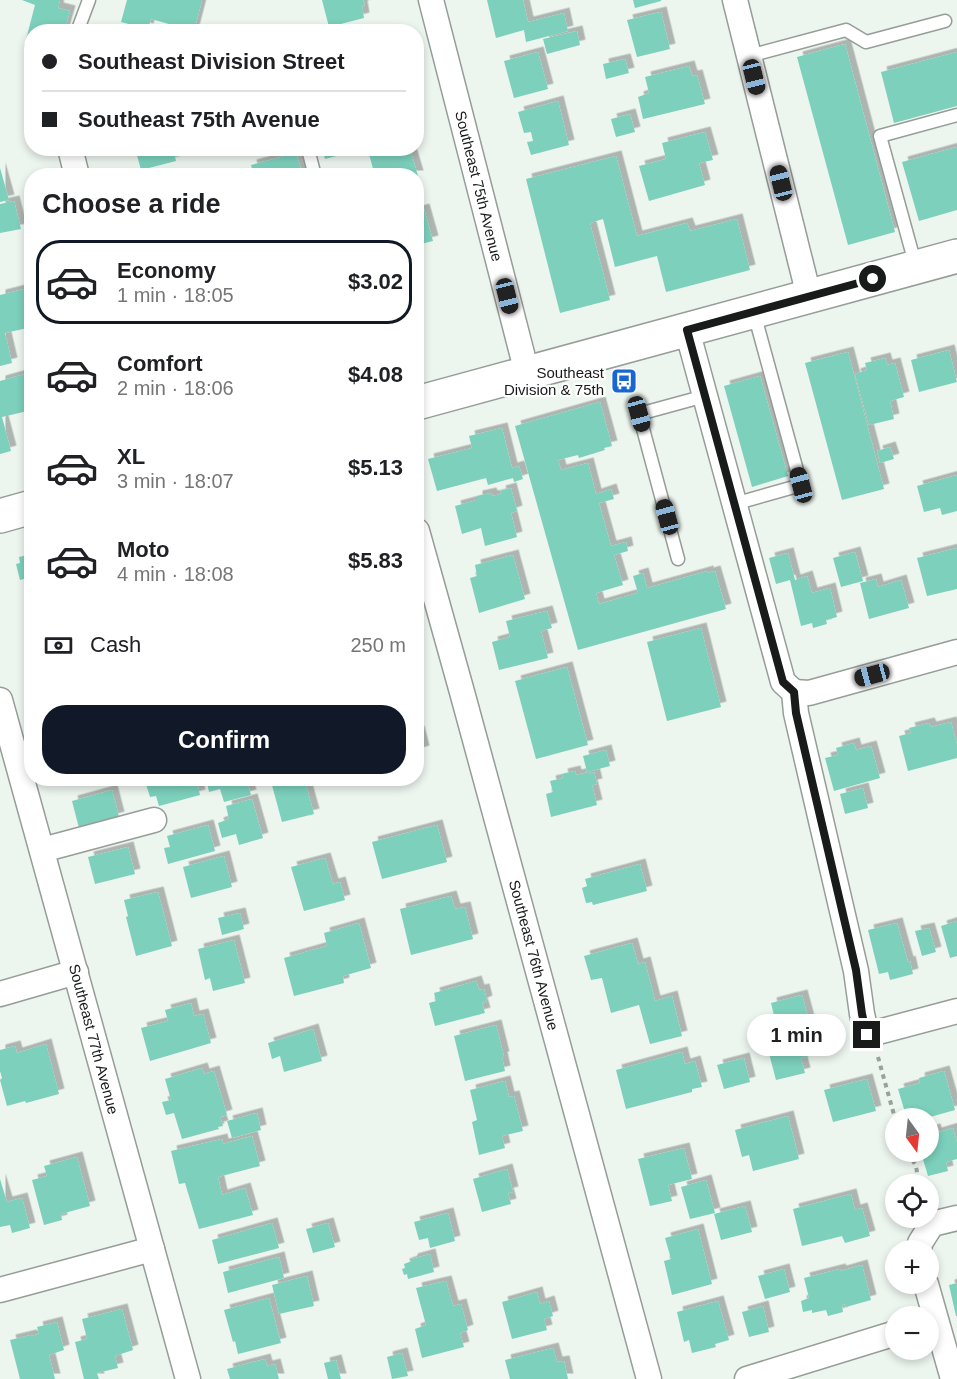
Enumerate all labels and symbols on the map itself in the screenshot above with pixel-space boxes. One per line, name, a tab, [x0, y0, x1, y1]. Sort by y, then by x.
car	[741, 57, 767, 97]
street label: Southeast 75th Avenue	[452, 109, 506, 263]
car	[768, 163, 794, 203]
route start	[859, 265, 886, 292]
car	[494, 276, 520, 316]
place label: Southeast Division & 75th	[504, 364, 605, 398]
bus stop icon: Southeast Division & 75th	[609, 366, 639, 396]
car	[626, 394, 652, 434]
car	[788, 465, 814, 505]
car	[654, 497, 680, 537]
car	[852, 662, 892, 688]
street label: Southeast 76th Avenue	[506, 878, 562, 1032]
street label: Southeast 77th Avenue	[66, 962, 122, 1116]
callout: 1 min	[747, 1014, 846, 1056]
route end	[853, 1021, 880, 1048]
north arrow	[885, 1108, 939, 1162]

